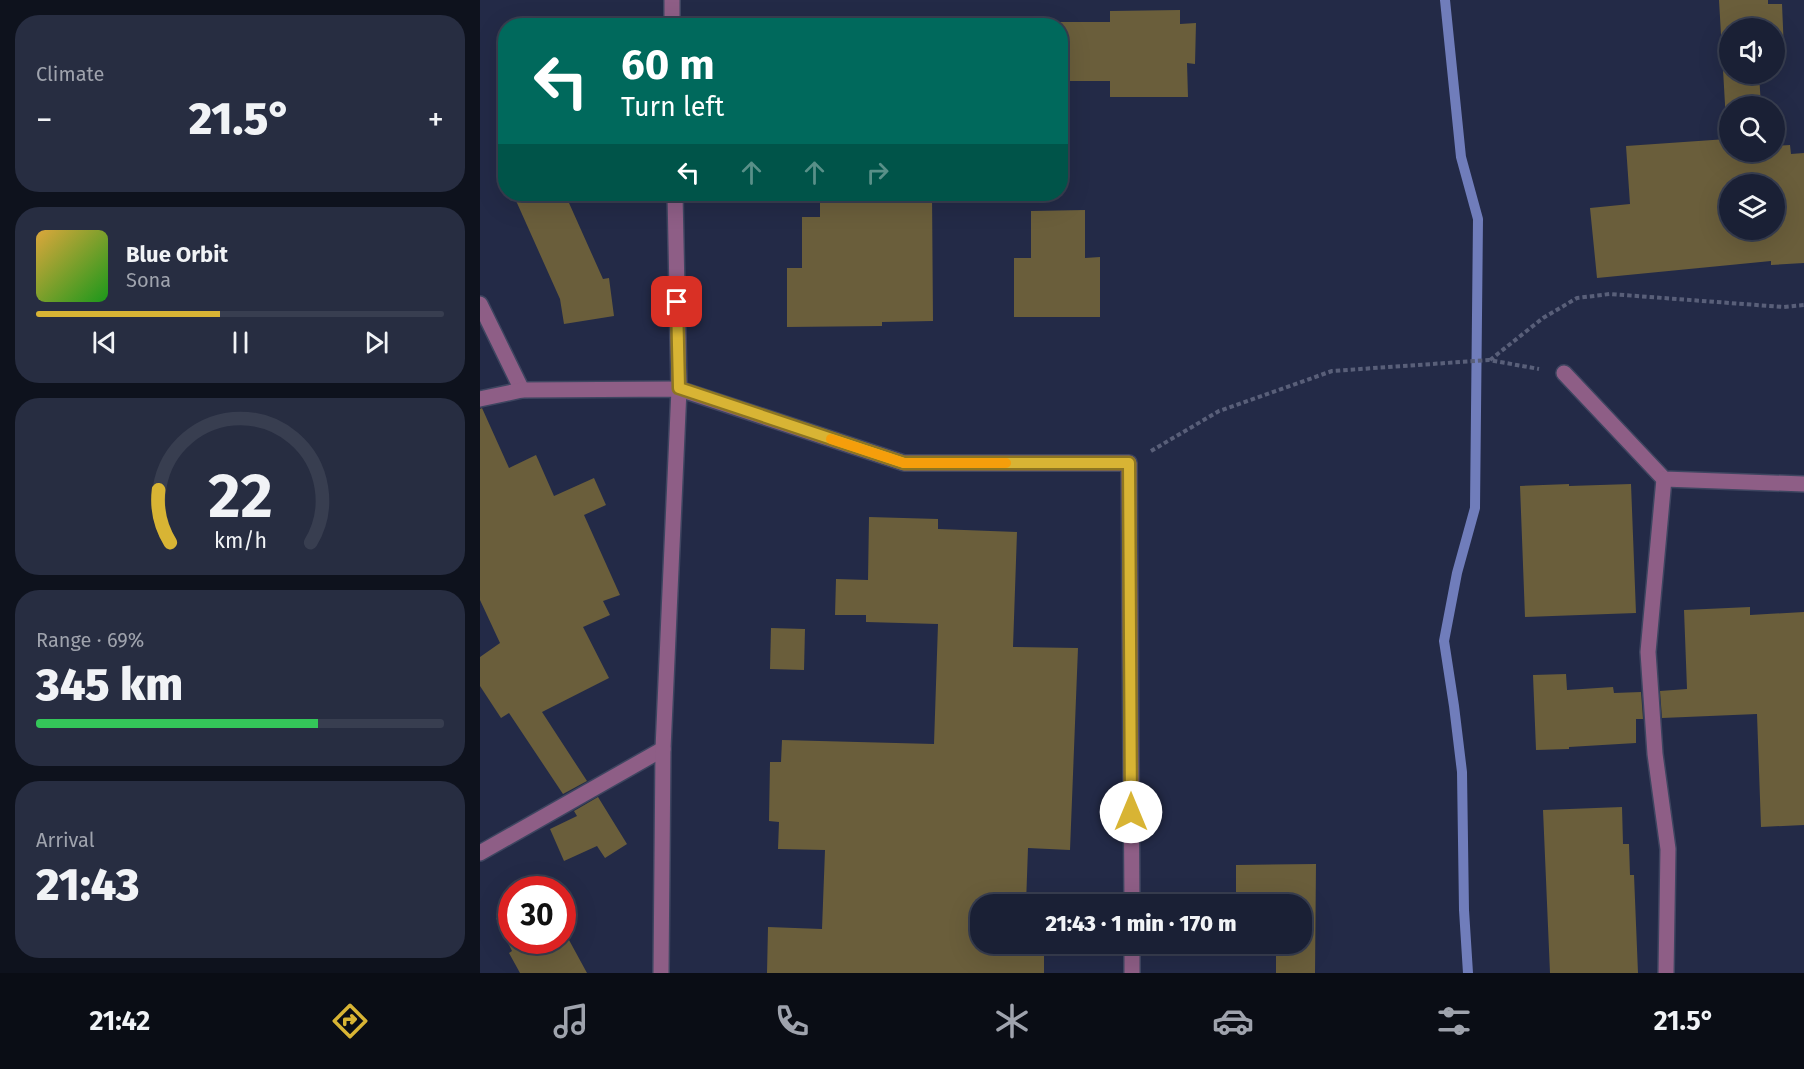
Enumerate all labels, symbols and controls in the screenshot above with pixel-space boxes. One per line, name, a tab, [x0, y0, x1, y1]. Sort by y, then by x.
map controls	[1719, 18, 1785, 240]
button: sound	[1719, 18, 1785, 84]
text: 60 m	[621, 40, 715, 90]
icon: left	[522, 42, 600, 120]
text: Climate	[36, 62, 104, 86]
text: Turn left	[621, 91, 724, 123]
text: 21.5°	[189, 92, 291, 146]
button: search	[1719, 96, 1785, 162]
text: −	[36, 100, 53, 140]
text: +	[428, 100, 444, 140]
icon: left	[672, 156, 705, 189]
icon: ahead	[735, 156, 768, 189]
icon: ahead	[798, 156, 831, 189]
icon: right	[861, 156, 894, 189]
button: layers	[1719, 174, 1785, 240]
text: Blue Orbit	[126, 241, 228, 268]
text: Sona	[126, 268, 171, 292]
pin	[651, 276, 702, 327]
icon: arrive	[660, 285, 693, 318]
icon: previous	[88, 326, 121, 359]
icon: pause	[224, 326, 257, 359]
icon: next	[360, 326, 393, 359]
text: 22	[208, 460, 272, 535]
text: km/h	[213, 529, 267, 555]
text: Range · 69%	[36, 628, 144, 652]
text: 345 km	[36, 658, 183, 712]
position arrow	[1099, 780, 1163, 844]
text: Arrival	[36, 828, 95, 852]
text: 21:43	[36, 858, 139, 912]
speed limit sign: 30	[498, 876, 576, 954]
text: 21:43 · 1 min · 170 m	[1045, 910, 1237, 937]
icon: directions	[329, 1000, 371, 1042]
icon: music	[550, 1000, 592, 1042]
icon: phone	[771, 1000, 813, 1042]
icon: climate	[991, 1000, 1033, 1042]
icon: car	[1212, 1000, 1254, 1042]
icon: filters	[1433, 1000, 1475, 1042]
text: 21:42	[89, 1005, 150, 1037]
text: 21.5°	[1654, 1005, 1715, 1037]

